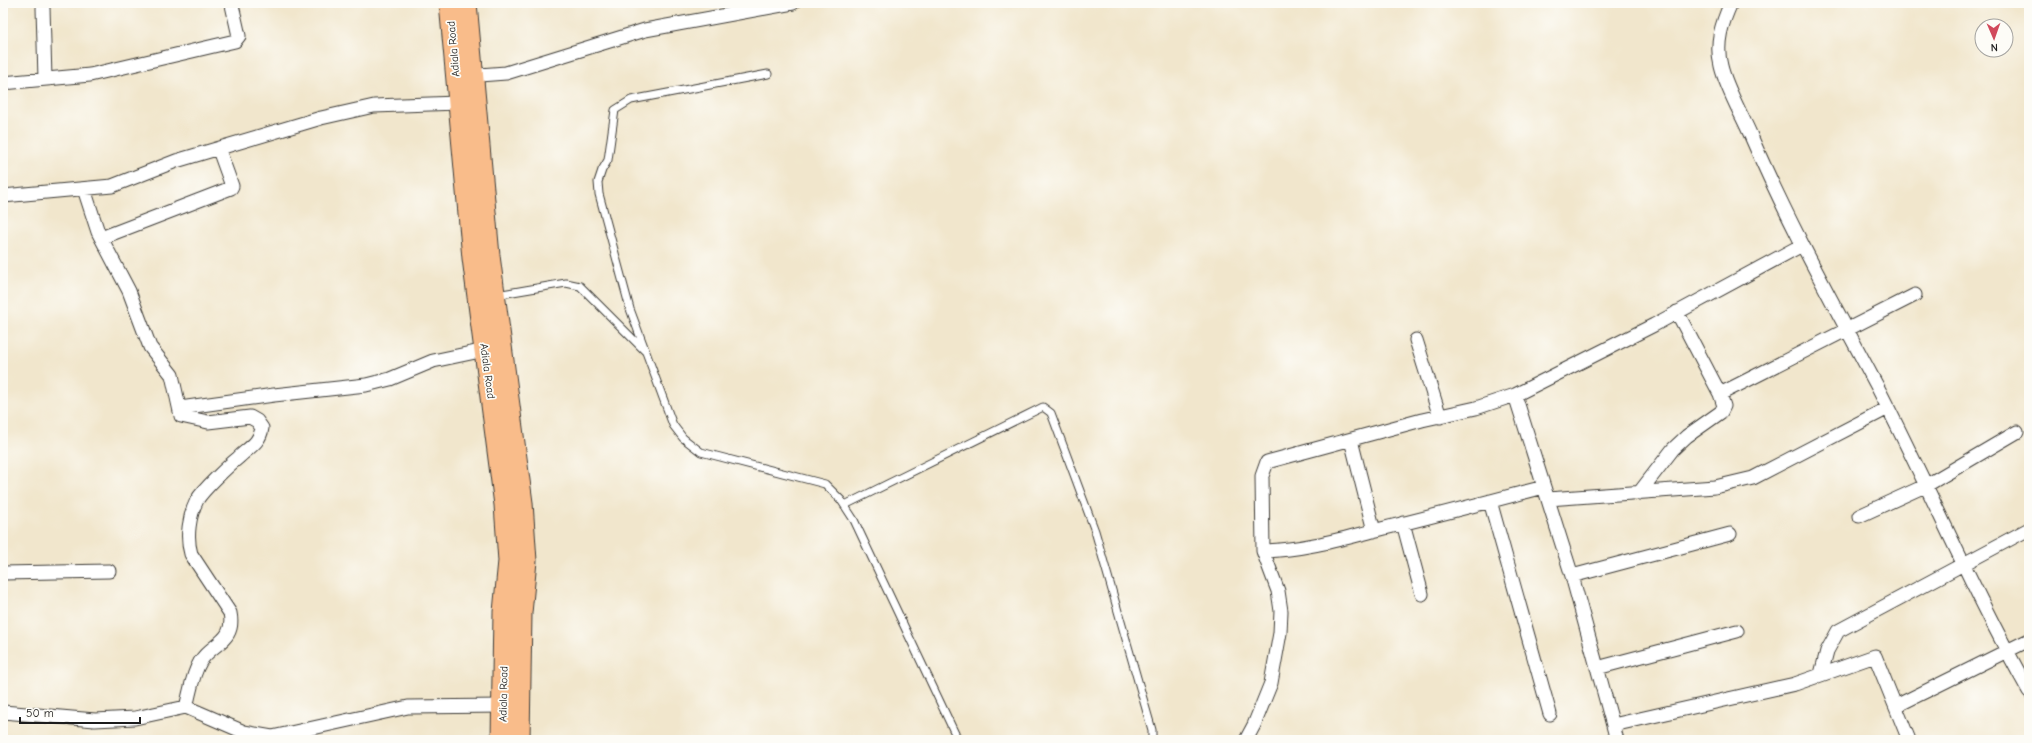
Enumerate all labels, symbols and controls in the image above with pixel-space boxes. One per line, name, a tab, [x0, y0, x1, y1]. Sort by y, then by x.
north arrow	[1974, 18, 2014, 58]
street label: Adiala Road	[445, 20, 462, 77]
text: N	[1991, 41, 1998, 54]
street label: Adiala Road	[477, 342, 498, 400]
street label: Adiala Road	[497, 666, 510, 722]
scale bar	[20, 699, 140, 725]
text: 50 m	[26, 706, 54, 720]

